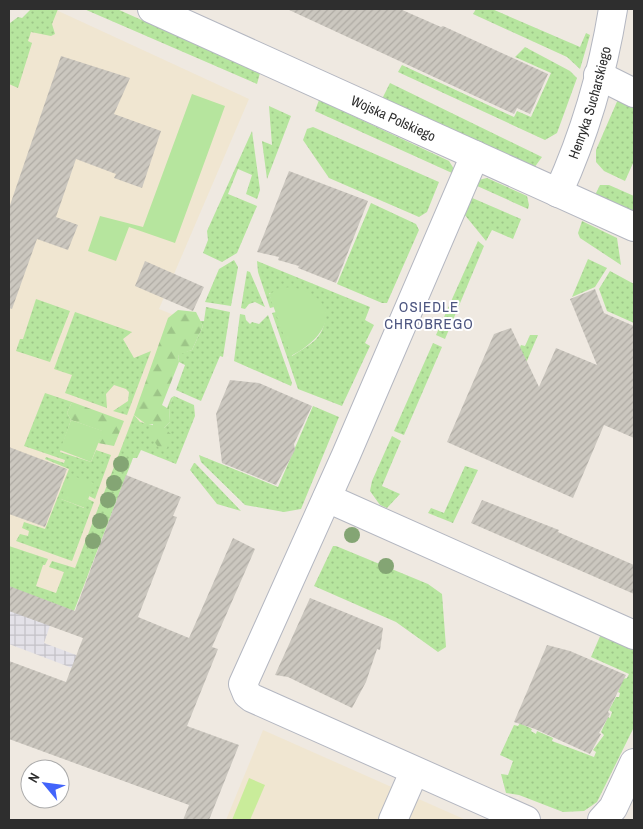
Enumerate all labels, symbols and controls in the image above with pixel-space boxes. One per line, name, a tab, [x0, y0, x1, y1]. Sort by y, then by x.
street label: Henryka Sucharskiego	[564, 45, 615, 161]
street label: Wojska Polskiego	[348, 91, 439, 145]
district label: OSIEDLE CHROBREGO	[384, 296, 474, 334]
north arrow	[20, 759, 70, 809]
text: N	[24, 770, 44, 786]

